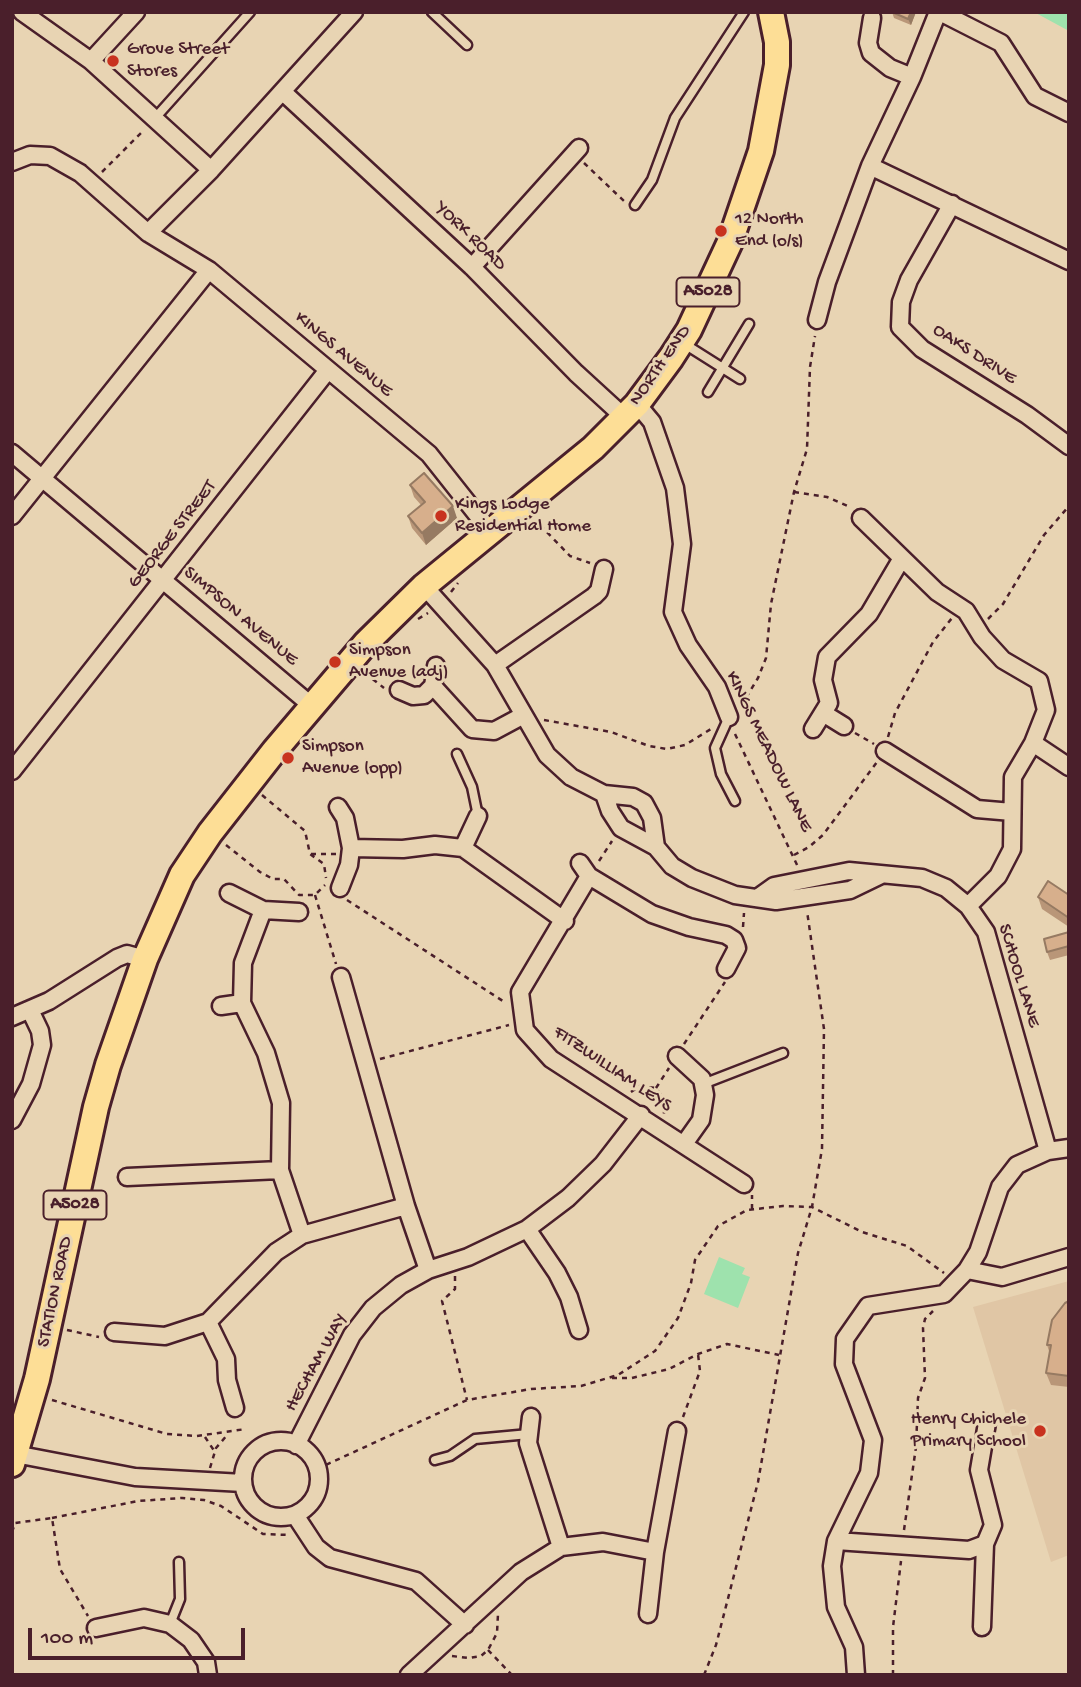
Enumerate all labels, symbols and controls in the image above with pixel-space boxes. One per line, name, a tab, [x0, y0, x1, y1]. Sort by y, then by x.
place label: Grove Street Stores	[127, 39, 229, 83]
marker: Grove Street Stores	[105, 53, 121, 69]
street label: YORK ROAD	[430, 197, 510, 277]
place label: 12 North End (o/s)	[735, 209, 804, 253]
marker: 12 North End (o/s)	[713, 223, 729, 239]
road number: A5028	[676, 278, 740, 306]
street label: KINGS AVENUE	[289, 307, 397, 403]
street label: OAKS DRIVE	[928, 319, 1020, 391]
street label: NORTH END	[625, 321, 697, 411]
street label: GEORGE STREET	[124, 477, 222, 593]
place label: Kings Lodge Residential Home	[455, 494, 591, 538]
marker: Kings Lodge Residential Home	[433, 508, 449, 524]
street label: SIMPSON AVENUE	[178, 562, 302, 672]
place label: Simpson Avenue (adj)	[349, 640, 449, 684]
marker: Simpson Avenue (adj)	[327, 654, 343, 670]
street label: KINGS MEADOW LANE	[719, 668, 817, 836]
place label: Simpson Avenue (opp)	[302, 736, 403, 780]
marker: Simpson Avenue (opp)	[280, 750, 296, 766]
street label: SCHOOL LANE	[992, 922, 1044, 1030]
street label: FITZWILLIAM LEYS	[548, 1022, 676, 1118]
road number: A5028	[43, 1190, 106, 1220]
street label: STATION ROAD	[33, 1235, 79, 1349]
street label: HECHAM WAY	[281, 1310, 353, 1416]
place label: Henry Chichele Primary School	[911, 1409, 1026, 1453]
marker: Henry Chichele Primary School	[1032, 1423, 1048, 1439]
scale bar	[32, 1614, 248, 1658]
text: 100 m	[41, 1627, 93, 1652]

